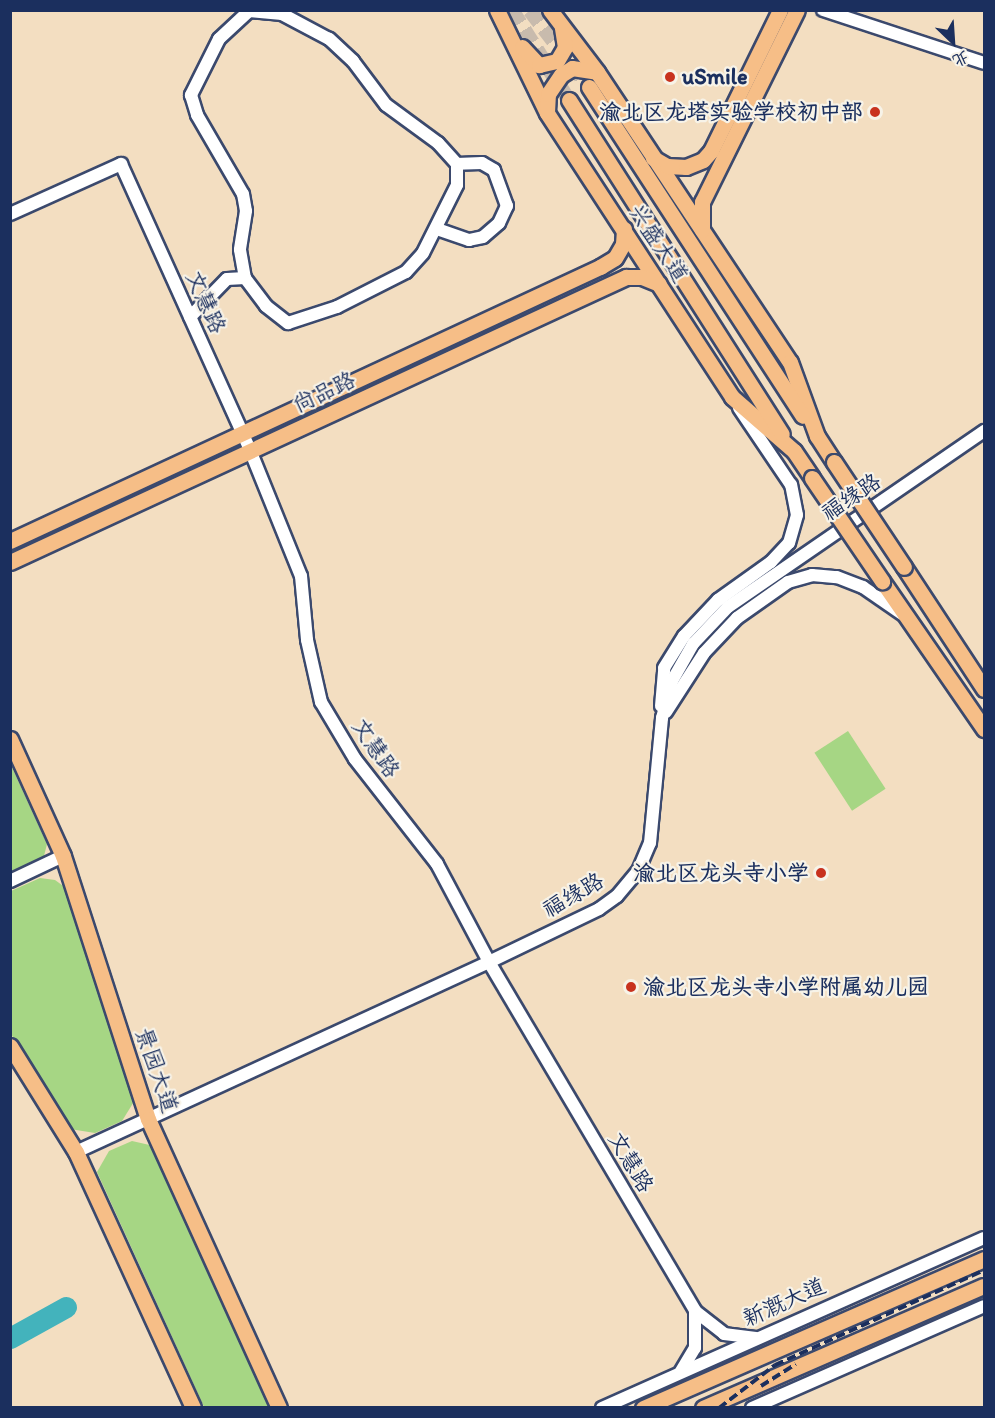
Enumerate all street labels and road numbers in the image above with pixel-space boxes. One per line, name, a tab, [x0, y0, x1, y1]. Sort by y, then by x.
street label: 兴盛大道	[624, 199, 694, 287]
street label: 文慧路	[181, 266, 231, 338]
street label: 尚品路	[289, 366, 359, 418]
street label: 福缘路	[816, 468, 886, 526]
street label: 文慧路	[347, 713, 405, 783]
street label: 福缘路	[538, 867, 608, 923]
street label: 景园大道	[130, 1024, 184, 1116]
street label: 文慧路	[603, 1127, 659, 1197]
street label: 新溉大道	[738, 1272, 830, 1332]

